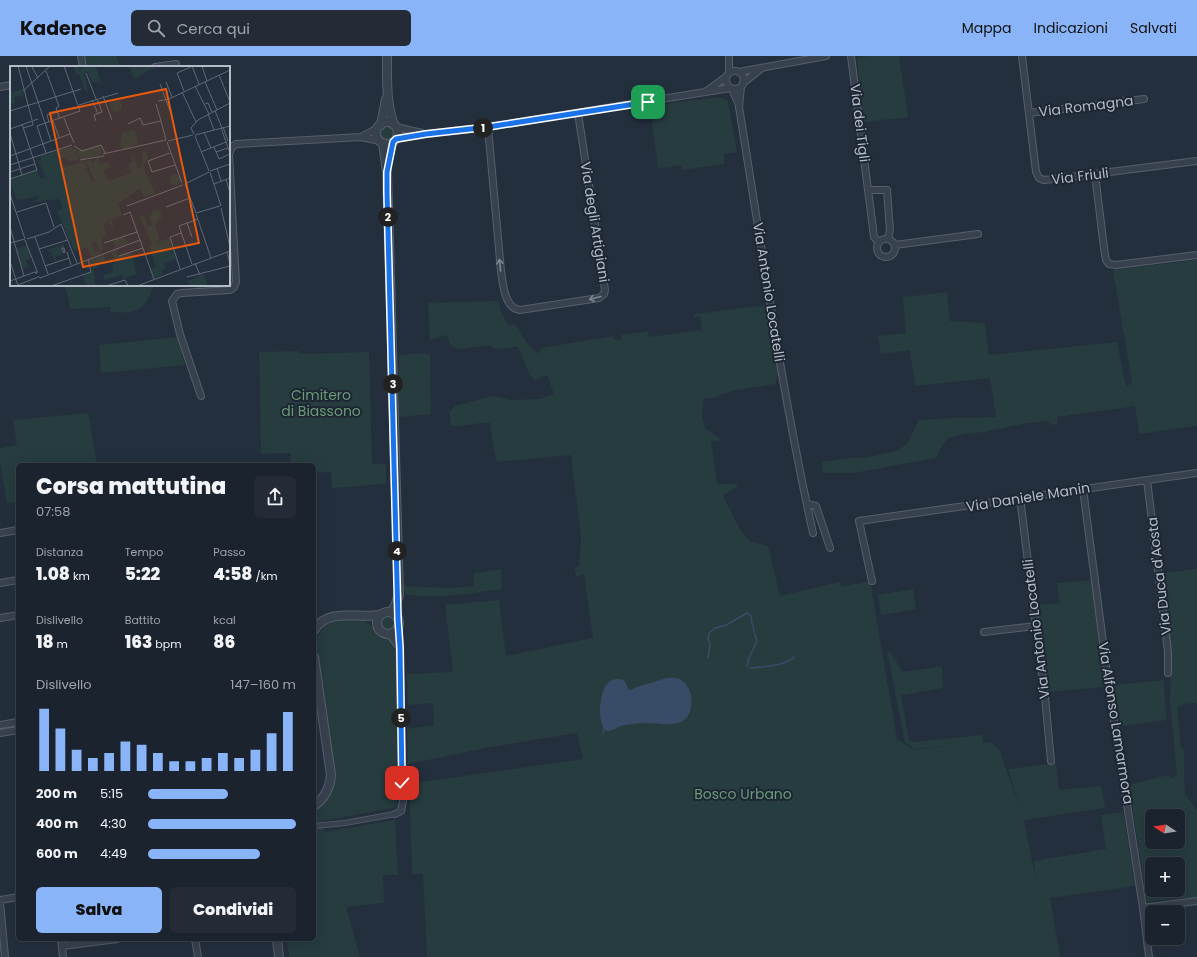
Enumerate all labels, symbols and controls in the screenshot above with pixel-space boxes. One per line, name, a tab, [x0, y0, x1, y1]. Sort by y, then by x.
search box	[131, 10, 411, 46]
text: Kadence	[20, 15, 107, 42]
icon: search	[145, 17, 167, 39]
text: Cerca qui	[177, 18, 250, 39]
text: Mappa	[962, 18, 1012, 38]
text: Indicazioni	[1034, 18, 1108, 38]
text: Salvati	[1130, 18, 1177, 38]
inset map	[10, 66, 230, 286]
street label: Via dei Tigli	[845, 83, 875, 163]
pin	[631, 85, 665, 119]
street label: Via Romagna	[1037, 90, 1135, 122]
icon: arrive	[637, 91, 659, 113]
pin: 1	[473, 118, 493, 138]
text: 1	[481, 120, 485, 136]
street label: Via degli Artigiani	[576, 160, 614, 284]
street label: Via Friuli	[1050, 163, 1110, 189]
pin: 2	[378, 207, 398, 227]
text: 2	[385, 209, 391, 225]
street label: Via Antonio Locatelli	[748, 221, 790, 363]
one-way arrow	[497, 259, 504, 272]
one-way arrow	[589, 295, 602, 302]
pin: 3	[383, 374, 403, 394]
text: 3	[390, 376, 396, 392]
park label: Cimitero di Biassono	[281, 385, 361, 421]
text: Corsa mattutina	[36, 471, 226, 502]
button: share	[254, 476, 296, 518]
street label: Via Daniele Manin	[965, 477, 1091, 517]
text: 07:58	[36, 502, 70, 521]
street label: Via Duca d'Aosta	[1142, 516, 1176, 636]
pin: 4	[387, 541, 407, 561]
text: 4	[393, 543, 401, 559]
text: Distanza	[36, 544, 83, 560]
text: Tempo	[125, 544, 163, 560]
text: Passo	[213, 544, 246, 560]
street label: Via Antonio Locatelli	[1017, 558, 1055, 700]
text: 1.08	[36, 562, 70, 586]
text: 5:22	[125, 562, 160, 586]
text: 4:58	[213, 562, 252, 586]
text: km	[70, 568, 90, 584]
text: /km	[252, 568, 278, 584]
text: Dislivello	[36, 612, 83, 628]
text: Battito	[125, 612, 161, 628]
text: kcal	[213, 612, 236, 628]
text: 18	[36, 630, 54, 654]
text: 163	[125, 630, 152, 654]
text: 86	[213, 630, 235, 654]
text: m	[54, 636, 68, 652]
text: bpm	[152, 636, 182, 652]
street label: Via Alfonso Lamarmora	[1093, 640, 1139, 806]
text: Dislivello	[36, 675, 92, 694]
text: 147–160 m	[230, 675, 296, 694]
pin: 5	[391, 708, 411, 728]
text: 5	[397, 710, 405, 726]
pin	[385, 766, 419, 800]
icon: check	[391, 772, 413, 794]
text: 200 m	[36, 784, 77, 803]
text: 5:15	[100, 784, 123, 803]
park label: Bosco Urbano	[694, 784, 792, 804]
north arrow	[1145, 809, 1185, 849]
map controls	[1145, 809, 1185, 945]
text: 400 m	[36, 814, 78, 833]
text: 4:30	[100, 814, 127, 833]
text: 600 m	[36, 844, 78, 863]
text: 4:49	[100, 844, 127, 863]
button: +	[1145, 857, 1185, 897]
button: Salva	[36, 887, 162, 933]
button: Condividi	[170, 887, 296, 933]
button: −	[1145, 905, 1185, 945]

